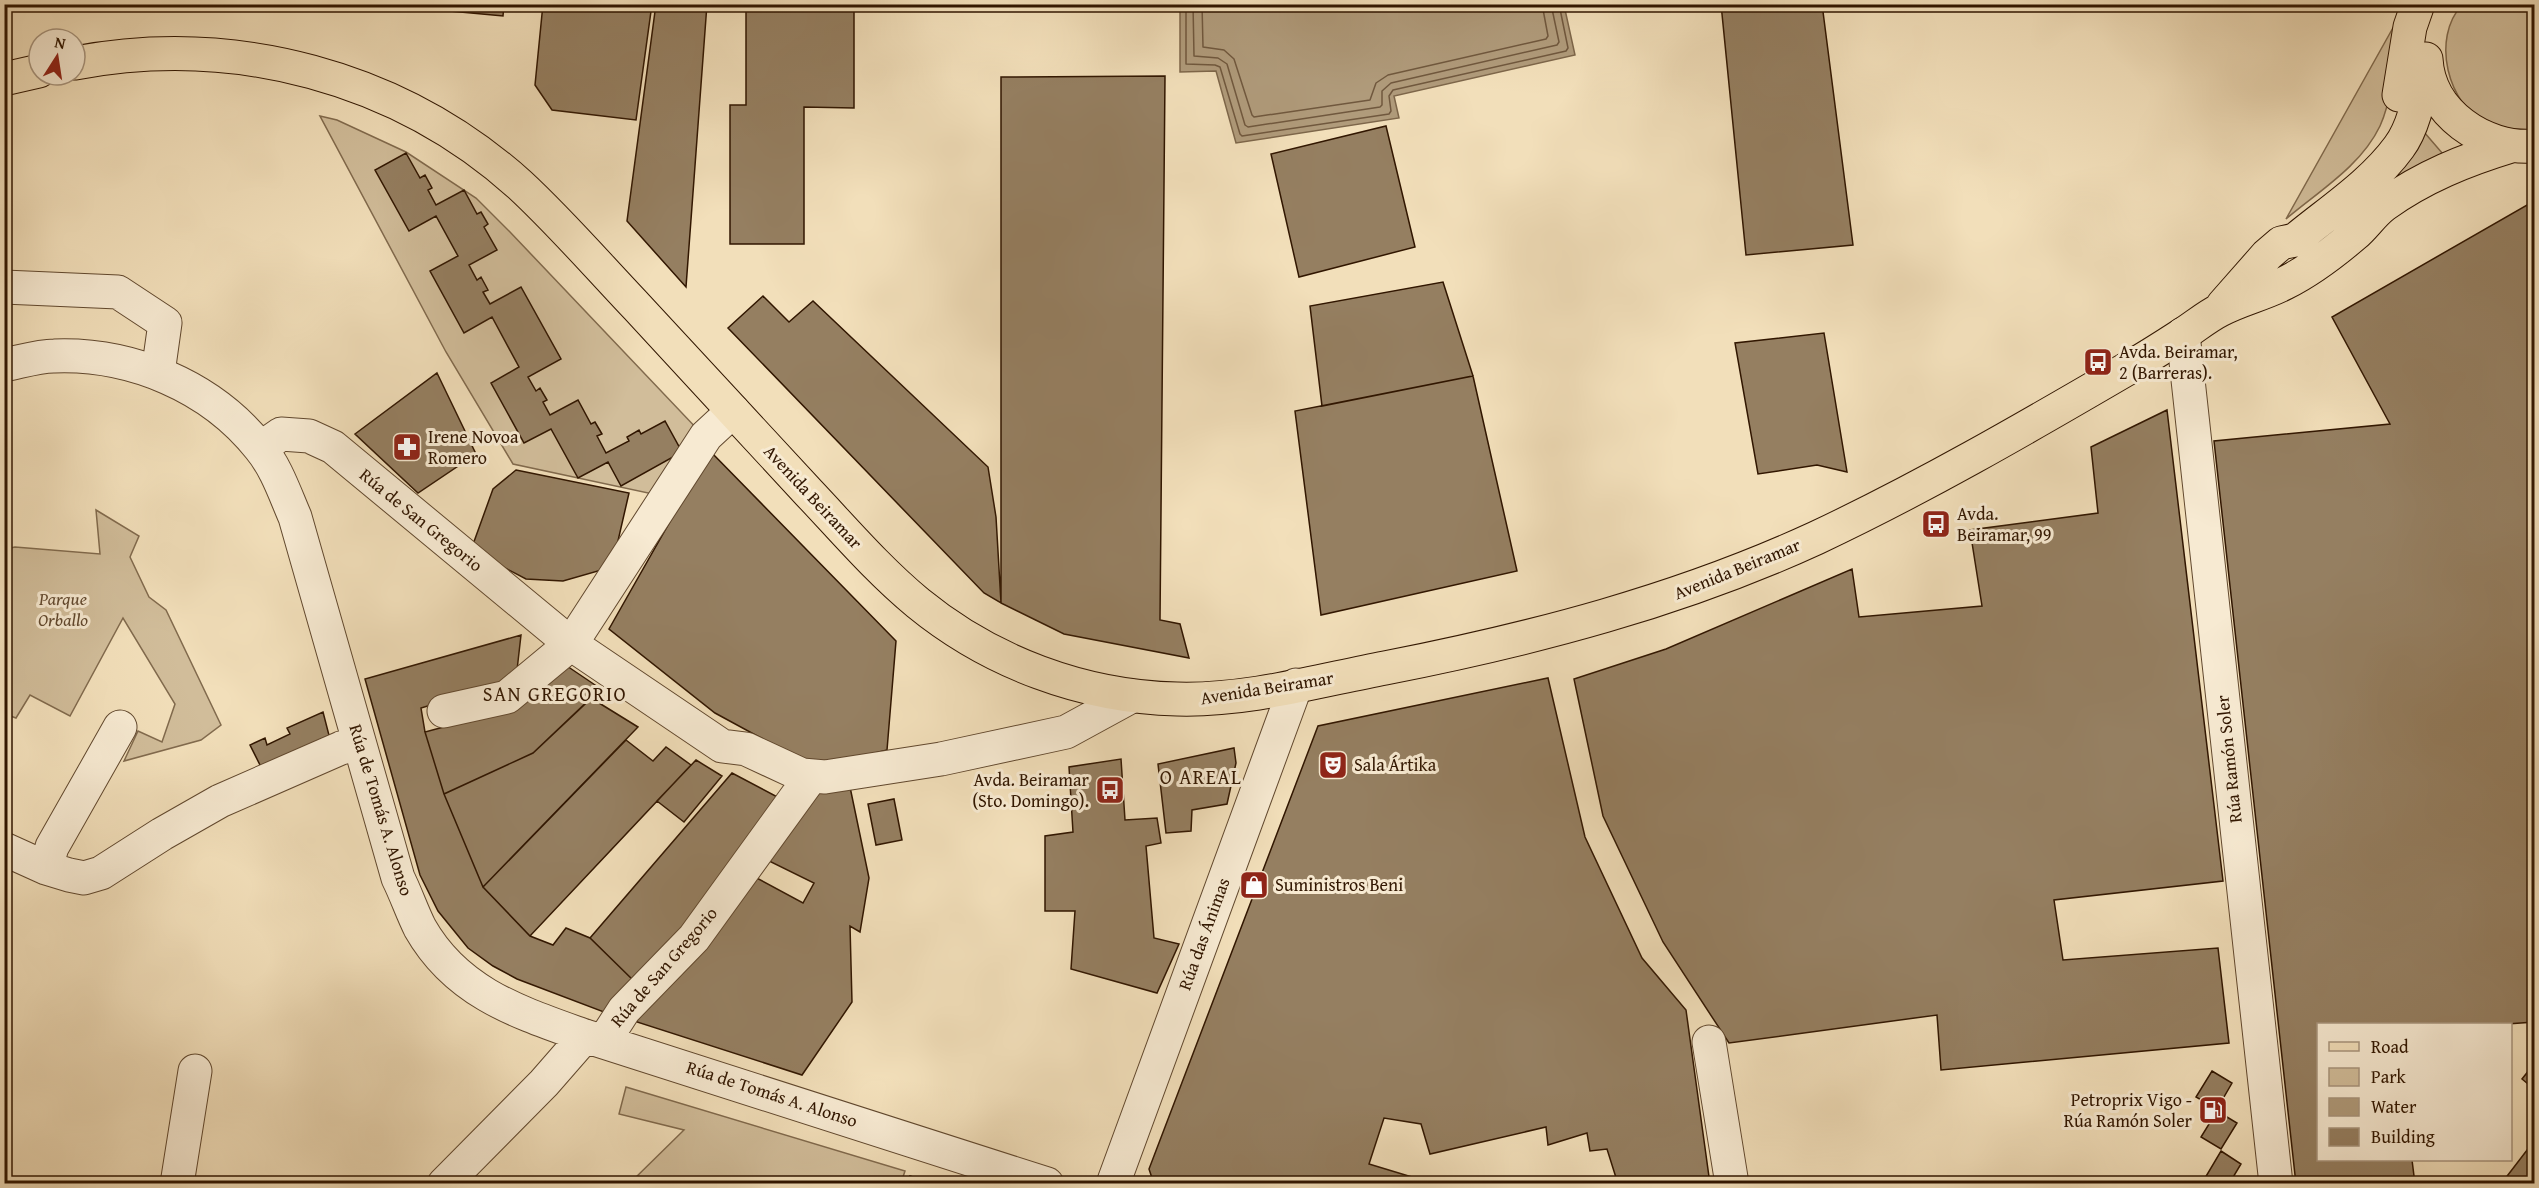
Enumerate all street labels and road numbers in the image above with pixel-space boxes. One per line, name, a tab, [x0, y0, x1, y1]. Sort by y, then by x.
street label: Avenida Beiramar	[758, 438, 869, 555]
street label: Rúa de San Gregorio	[354, 461, 489, 578]
street label: Avenida Beiramar	[1669, 531, 1805, 606]
street label: Avenida Beiramar	[1198, 664, 1336, 711]
street label: Rúa Ramón Soler	[2208, 693, 2249, 824]
street label: Rúa de Tomás A. Alonso	[342, 721, 420, 899]
street label: Rúa das Ánimas	[1171, 874, 1236, 994]
street label: Rúa de San Gregorio	[604, 900, 724, 1033]
street label: Rúa de Tomás A. Alonso	[683, 1053, 861, 1134]

